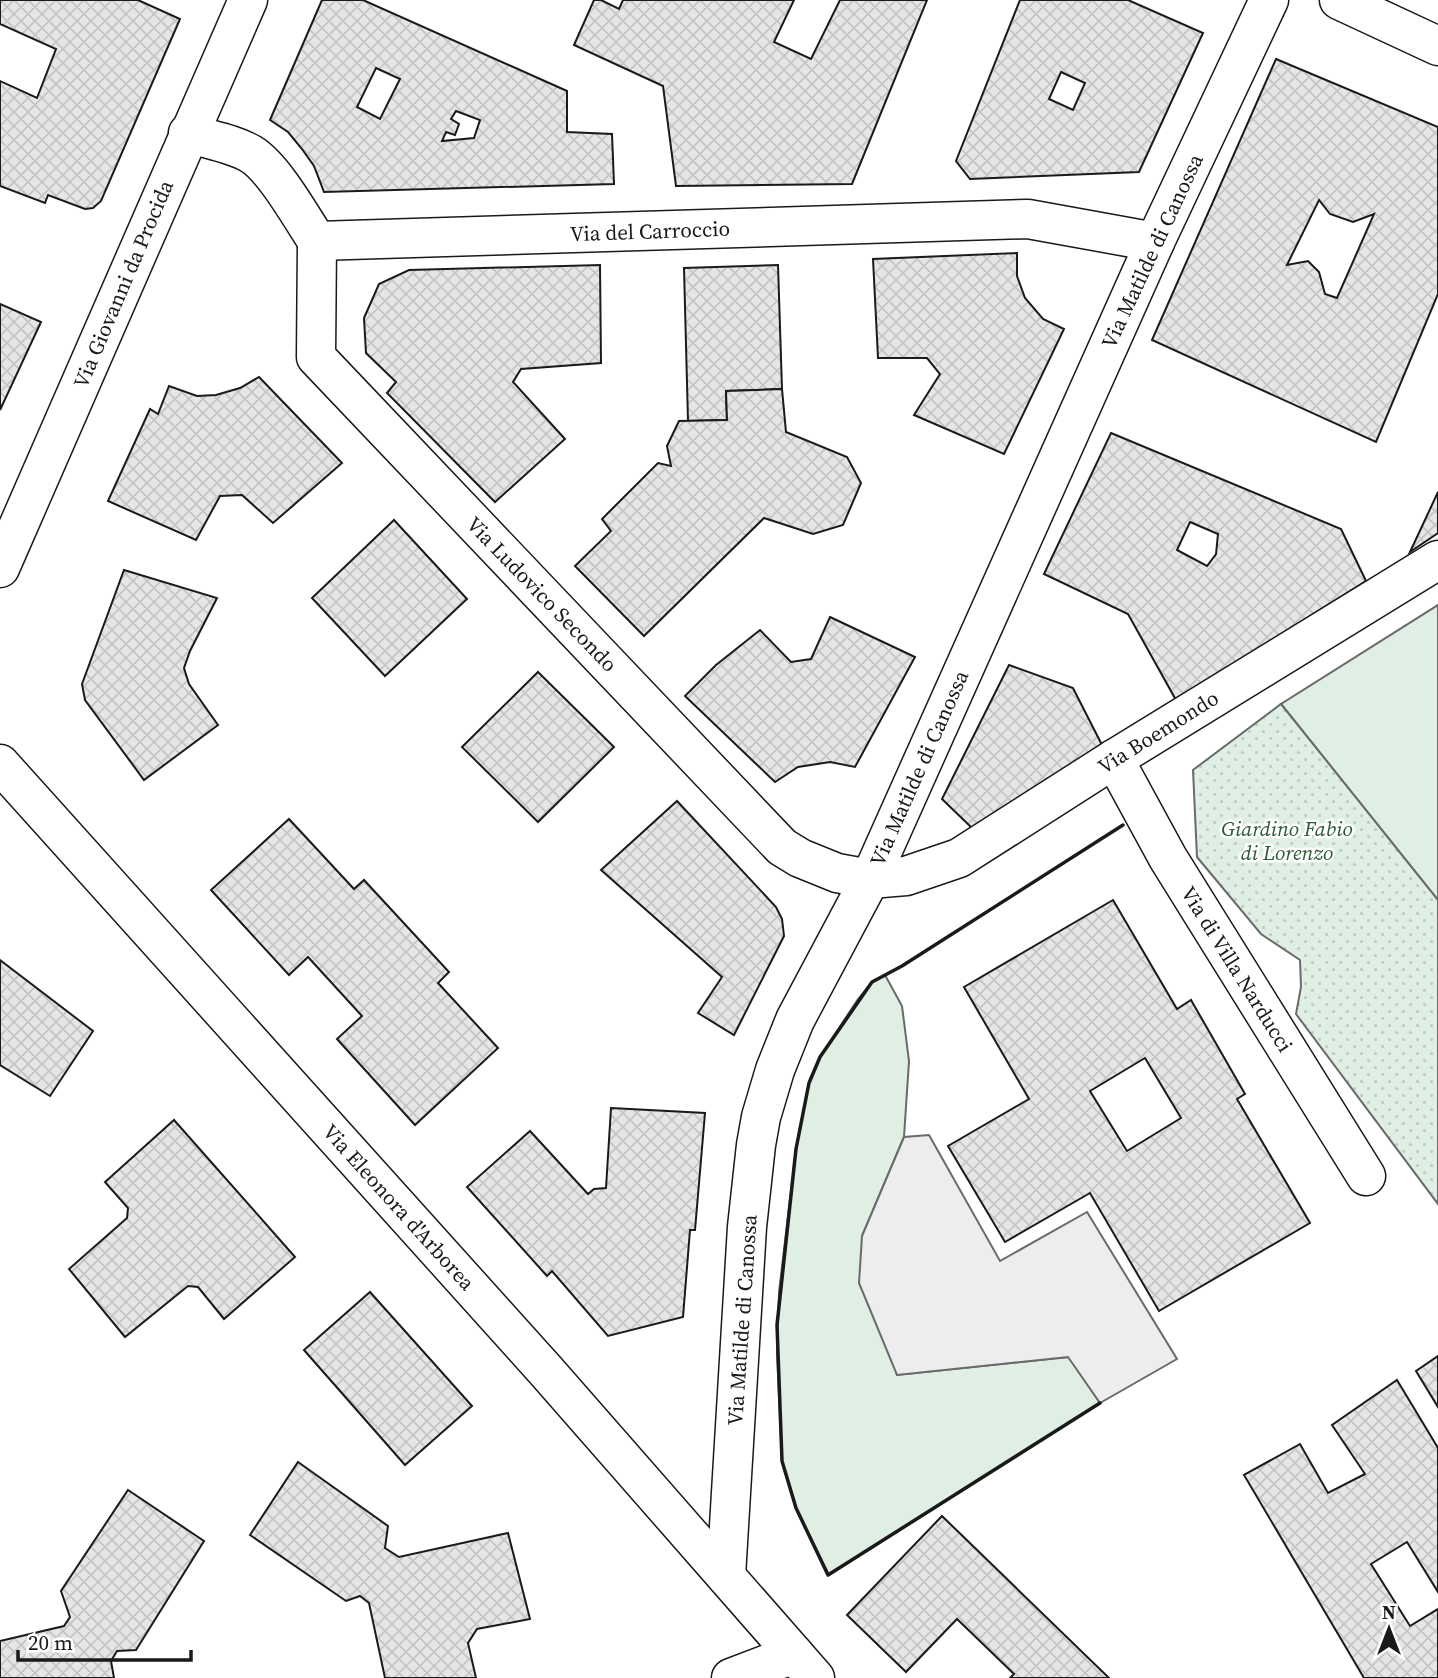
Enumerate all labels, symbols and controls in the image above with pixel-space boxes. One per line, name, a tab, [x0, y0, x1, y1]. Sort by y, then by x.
street label: Via Matilde di Canossa	[1094, 149, 1210, 353]
street label: Via Giovanni da Procida	[66, 175, 180, 393]
street label: Via del Carroccio	[569, 214, 731, 248]
street label: Via Ludovico Secondo	[460, 510, 624, 678]
street label: Via Matilde di Canossa	[863, 665, 975, 871]
street label: Via Boemondo	[1092, 683, 1224, 781]
park label: Giardino Fabio di Lorenzo	[1221, 814, 1353, 867]
street label: Via di Villa Narducci	[1174, 881, 1300, 1057]
street label: Via Eleonora d'Arborea	[316, 1118, 482, 1297]
street label: Via Matilde di Canossa	[720, 1213, 764, 1427]
north arrow	[1354, 1594, 1424, 1664]
text: N	[1382, 1599, 1396, 1625]
scale bar	[18, 1618, 191, 1662]
text: 20 m	[28, 1628, 73, 1657]

